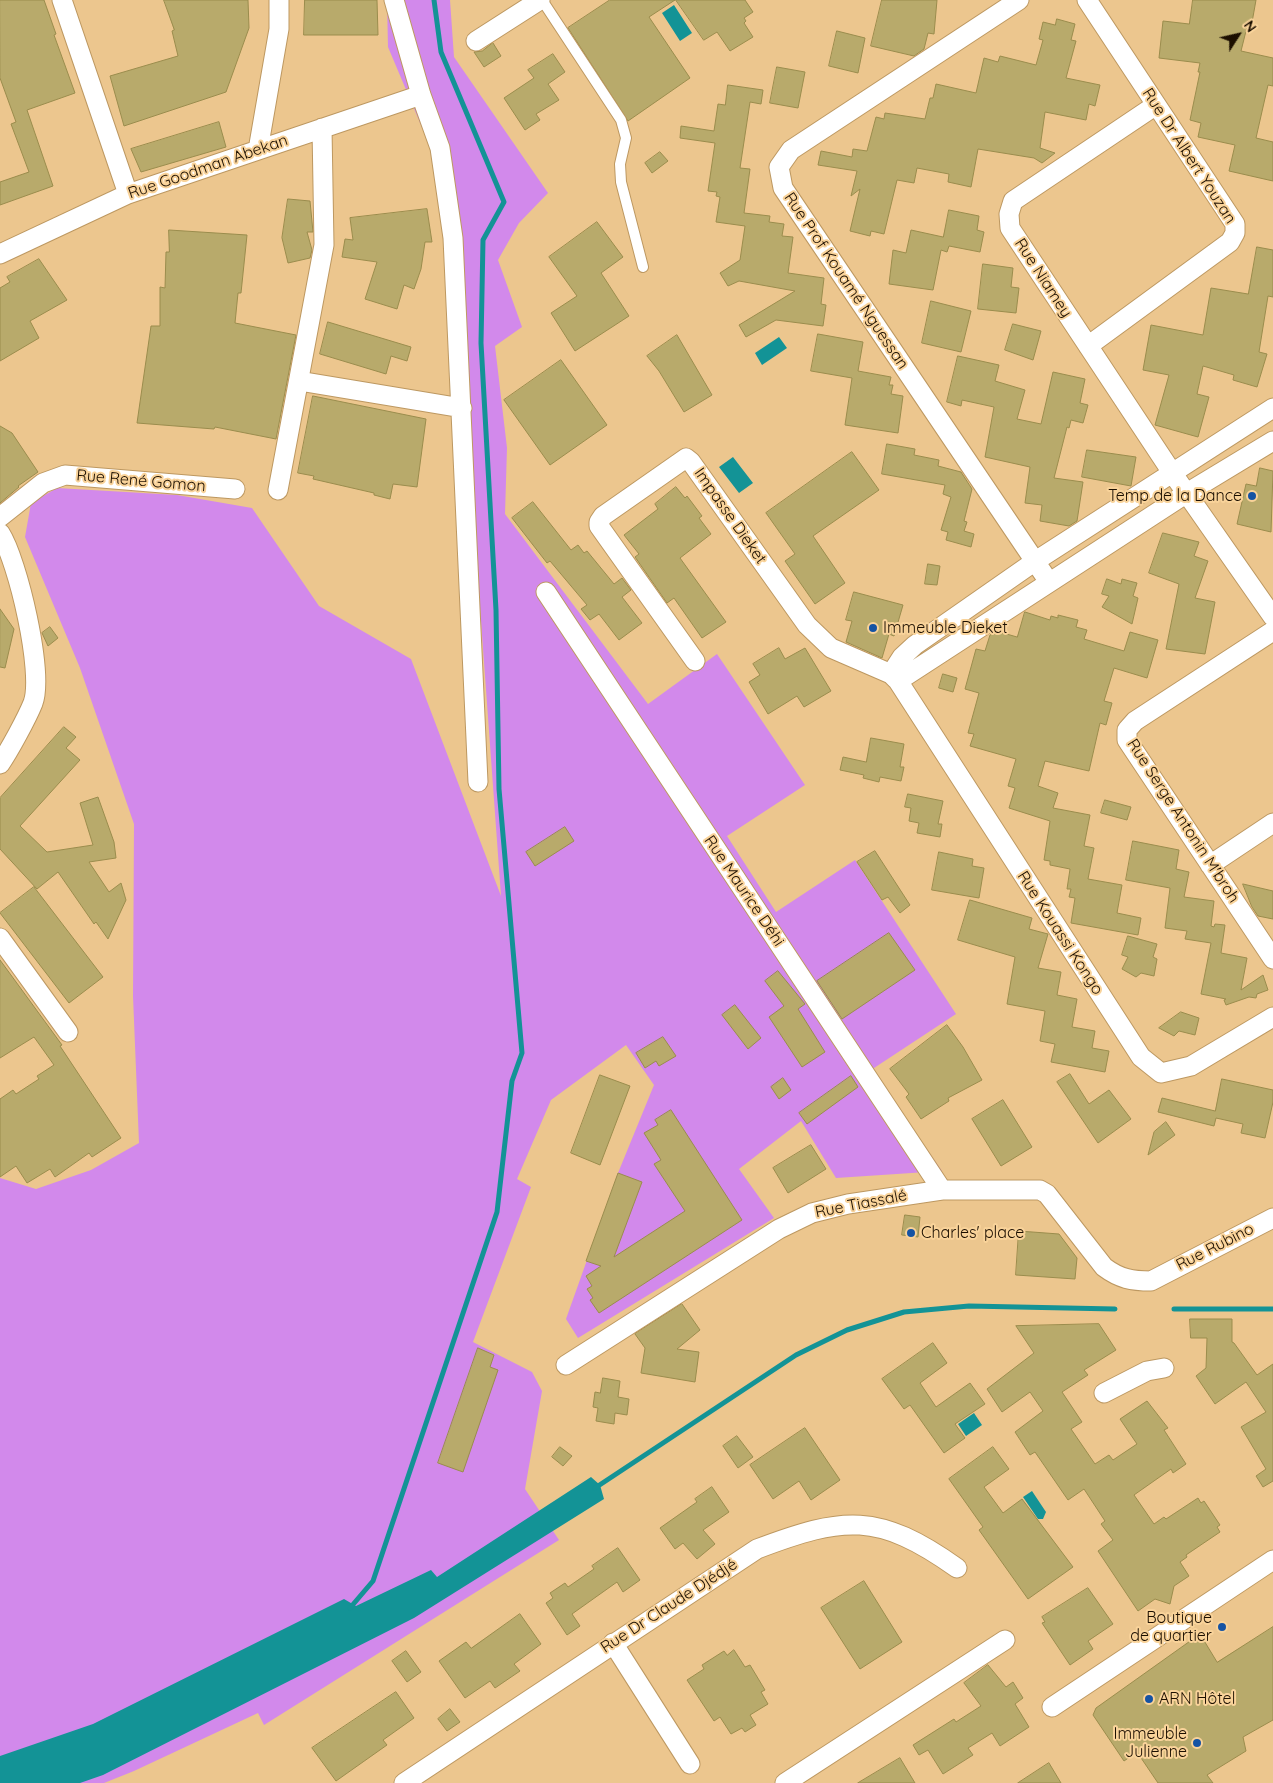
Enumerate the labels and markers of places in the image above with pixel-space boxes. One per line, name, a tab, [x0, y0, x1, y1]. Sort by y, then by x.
place label: Temp de la Dance	[1108, 486, 1242, 506]
marker: Temp de la Dance	[1246, 490, 1258, 502]
place label: Immeuble Dieket	[883, 618, 1008, 638]
marker: Immeuble Dieket	[867, 622, 879, 634]
place label: Charles' place	[921, 1223, 1024, 1243]
marker: Charles' place	[905, 1227, 917, 1239]
place label: Boutique de quartier	[1130, 1608, 1212, 1646]
marker: Boutique de quartier	[1216, 1621, 1228, 1633]
place label: ARN Hôtel	[1159, 1689, 1235, 1709]
marker: ARN Hôtel	[1143, 1693, 1155, 1705]
place label: Immeuble Julienne	[1113, 1724, 1187, 1762]
marker: Immeuble Julienne	[1191, 1737, 1203, 1749]

